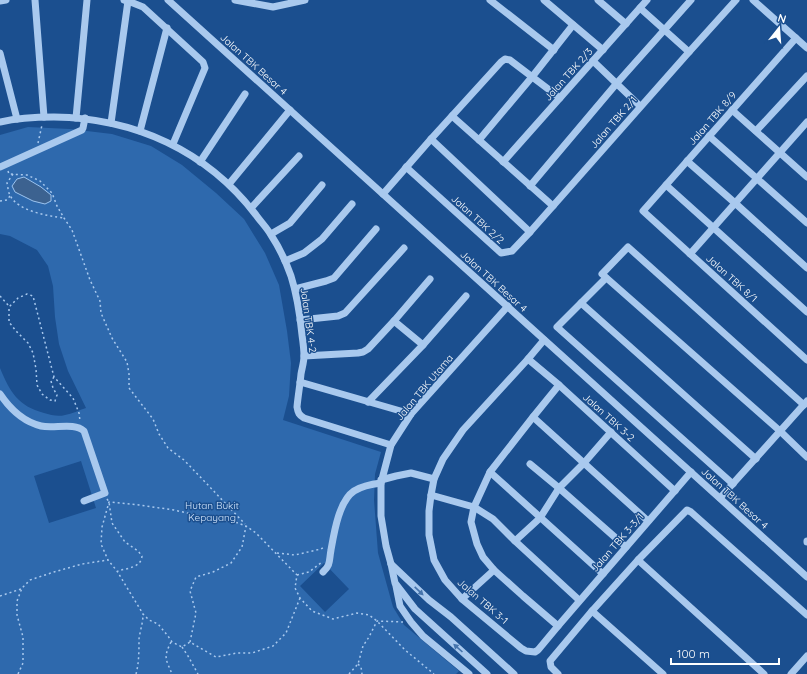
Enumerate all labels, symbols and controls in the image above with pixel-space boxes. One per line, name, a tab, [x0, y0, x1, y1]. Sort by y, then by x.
north arrow	[759, 8, 799, 48]
text: N	[776, 11, 788, 26]
street label: Jalan TBK Besar 4	[218, 31, 290, 98]
street label: Jalan TBK 2/3	[541, 45, 596, 103]
street label: Jalan TBK 8/9	[686, 89, 739, 148]
street label: Jalan TBK 2/1	[587, 93, 640, 151]
street label: Jalan TBK 2/2	[448, 192, 507, 247]
street label: Jalan TBK Besar 4	[458, 248, 530, 315]
street label: Jalan TBK 8/1	[703, 252, 760, 305]
street label: Jalan TBK 4-2	[298, 287, 320, 354]
street label: Jalan TBK Utama	[393, 352, 456, 423]
street label: Jalan TBK 3-2	[580, 391, 638, 444]
street label: Jalan TBK Besar 4	[699, 465, 771, 532]
park label: Hutan Bukit Kepayang	[185, 499, 240, 524]
street label: Jalan TBK 3-3/1	[588, 510, 647, 575]
street label: Jalan TBK 3-1	[455, 576, 511, 627]
one-way arrow	[414, 586, 424, 596]
scale bar	[671, 640, 779, 666]
one-way arrow	[453, 643, 463, 653]
text: 100 m	[677, 646, 710, 661]

